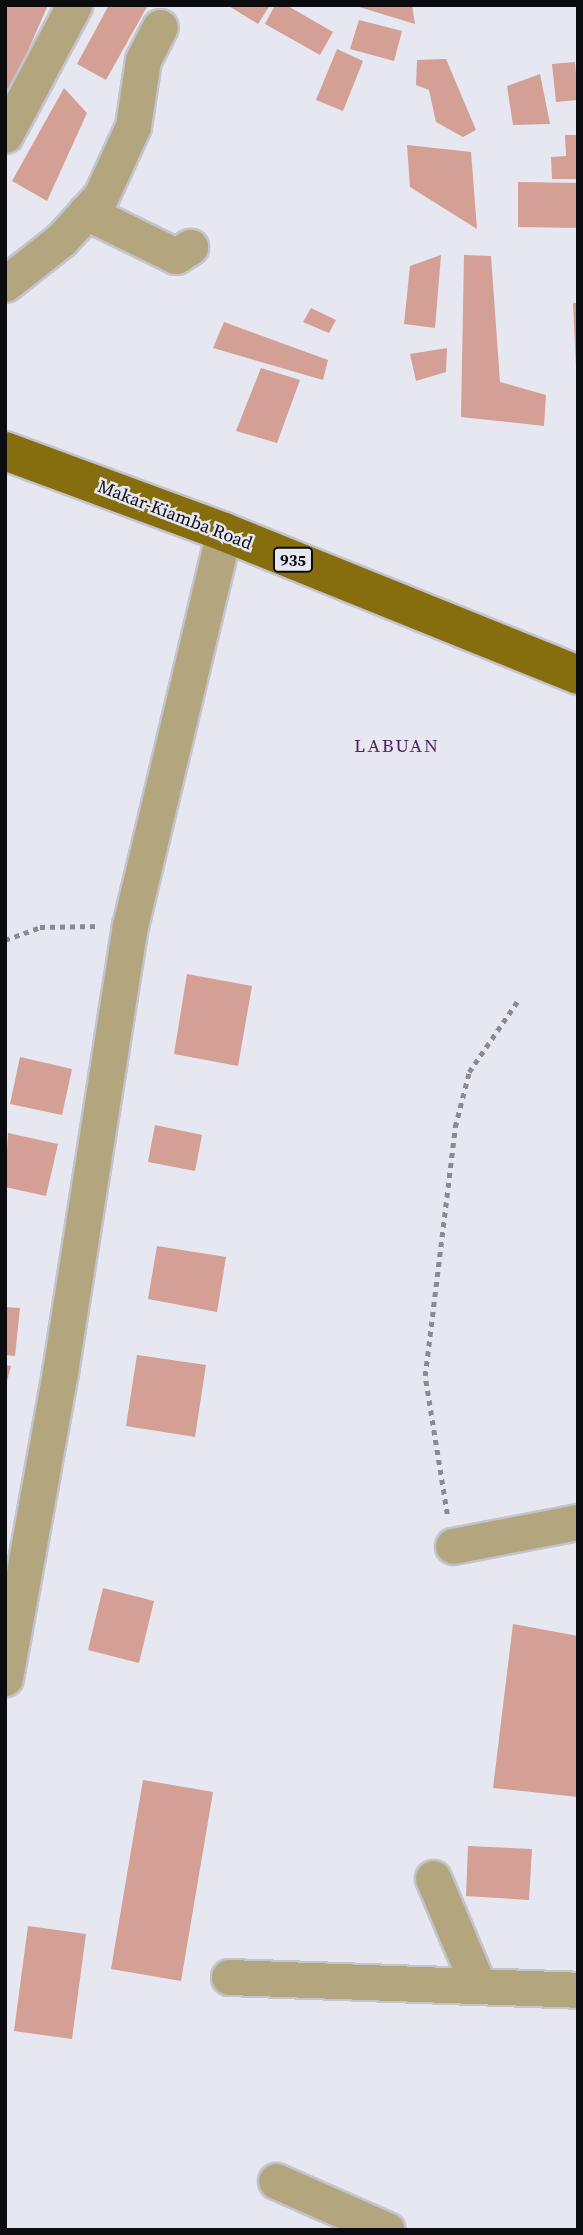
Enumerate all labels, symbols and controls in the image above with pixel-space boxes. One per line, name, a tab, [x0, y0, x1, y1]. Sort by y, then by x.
street label: Makar-Kiamba Road	[95, 476, 255, 554]
road number: 935	[272, 548, 314, 572]
district label: LABUAN	[355, 735, 439, 757]

